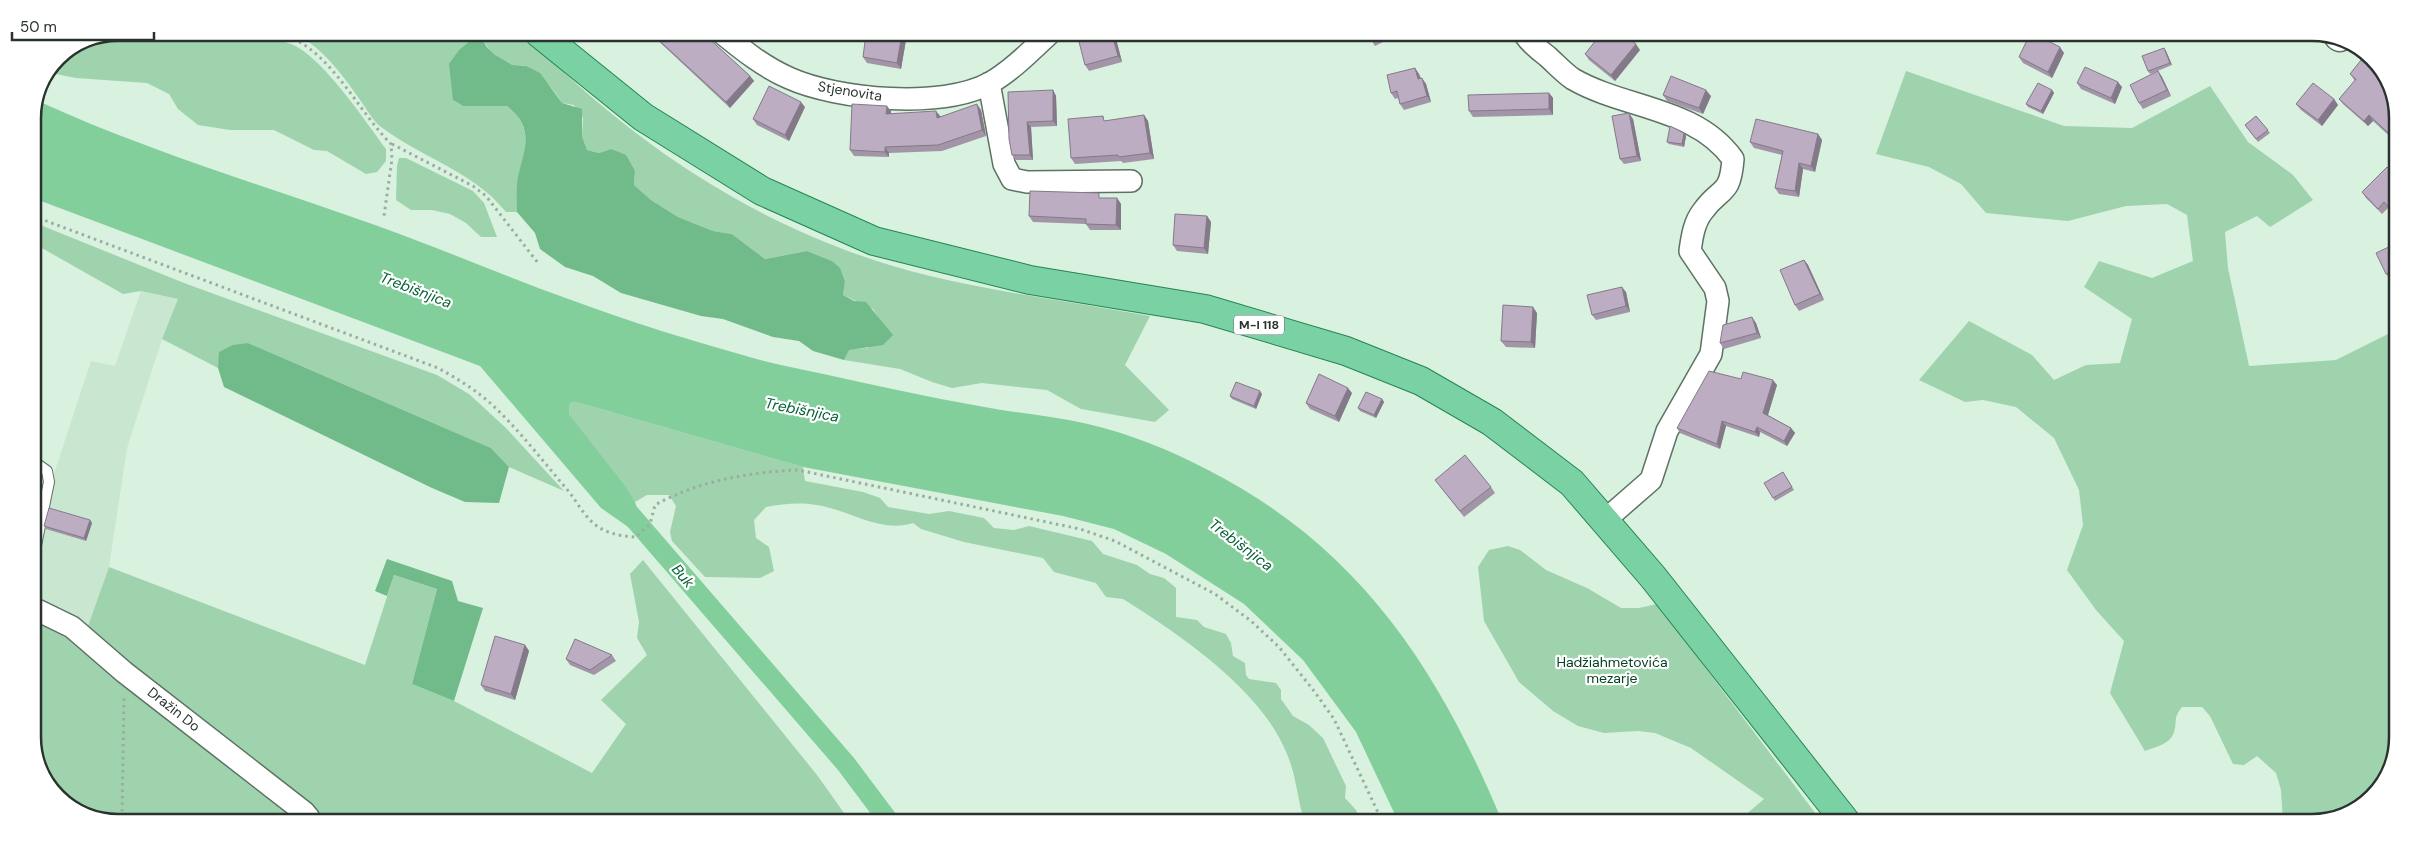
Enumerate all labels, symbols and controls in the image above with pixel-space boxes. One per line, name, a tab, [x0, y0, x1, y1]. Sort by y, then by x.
scale bar	[12, 10, 155, 42]
text: 50 m	[20, 17, 57, 37]
street label: Stjenovita	[817, 77, 883, 105]
water label: Trebišnjica	[377, 267, 455, 313]
road number: M-I 118	[1234, 316, 1284, 334]
water label: Trebišnjica	[763, 393, 841, 427]
water label: Trebišnjica	[1205, 514, 1277, 576]
water label: Buk	[667, 560, 699, 592]
park label: Hadžiahmetovića mezarje	[1556, 653, 1668, 687]
street label: Dražin Do	[144, 683, 204, 735]

